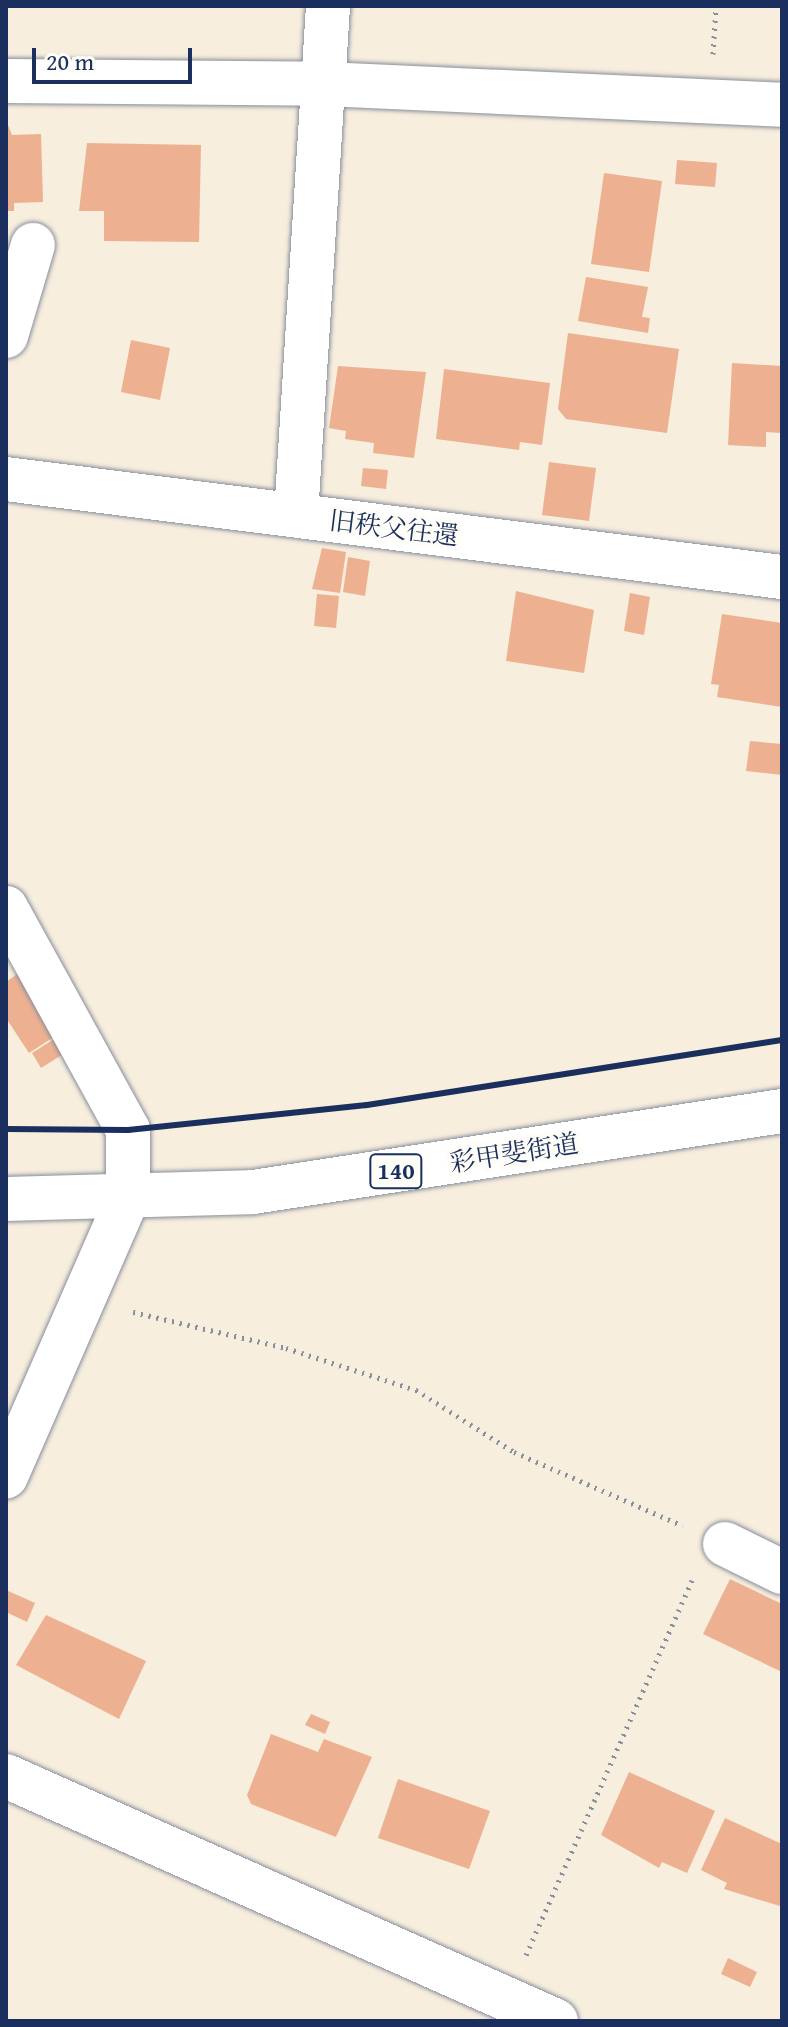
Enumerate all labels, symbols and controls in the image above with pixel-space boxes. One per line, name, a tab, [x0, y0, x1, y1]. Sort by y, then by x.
scale bar	[36, 32, 196, 82]
text: 20 m	[46, 44, 94, 79]
street label: 旧秩父往還	[328, 505, 460, 551]
street label: 彩甲斐街道	[447, 1127, 581, 1179]
road number: 140	[368, 1151, 424, 1191]

